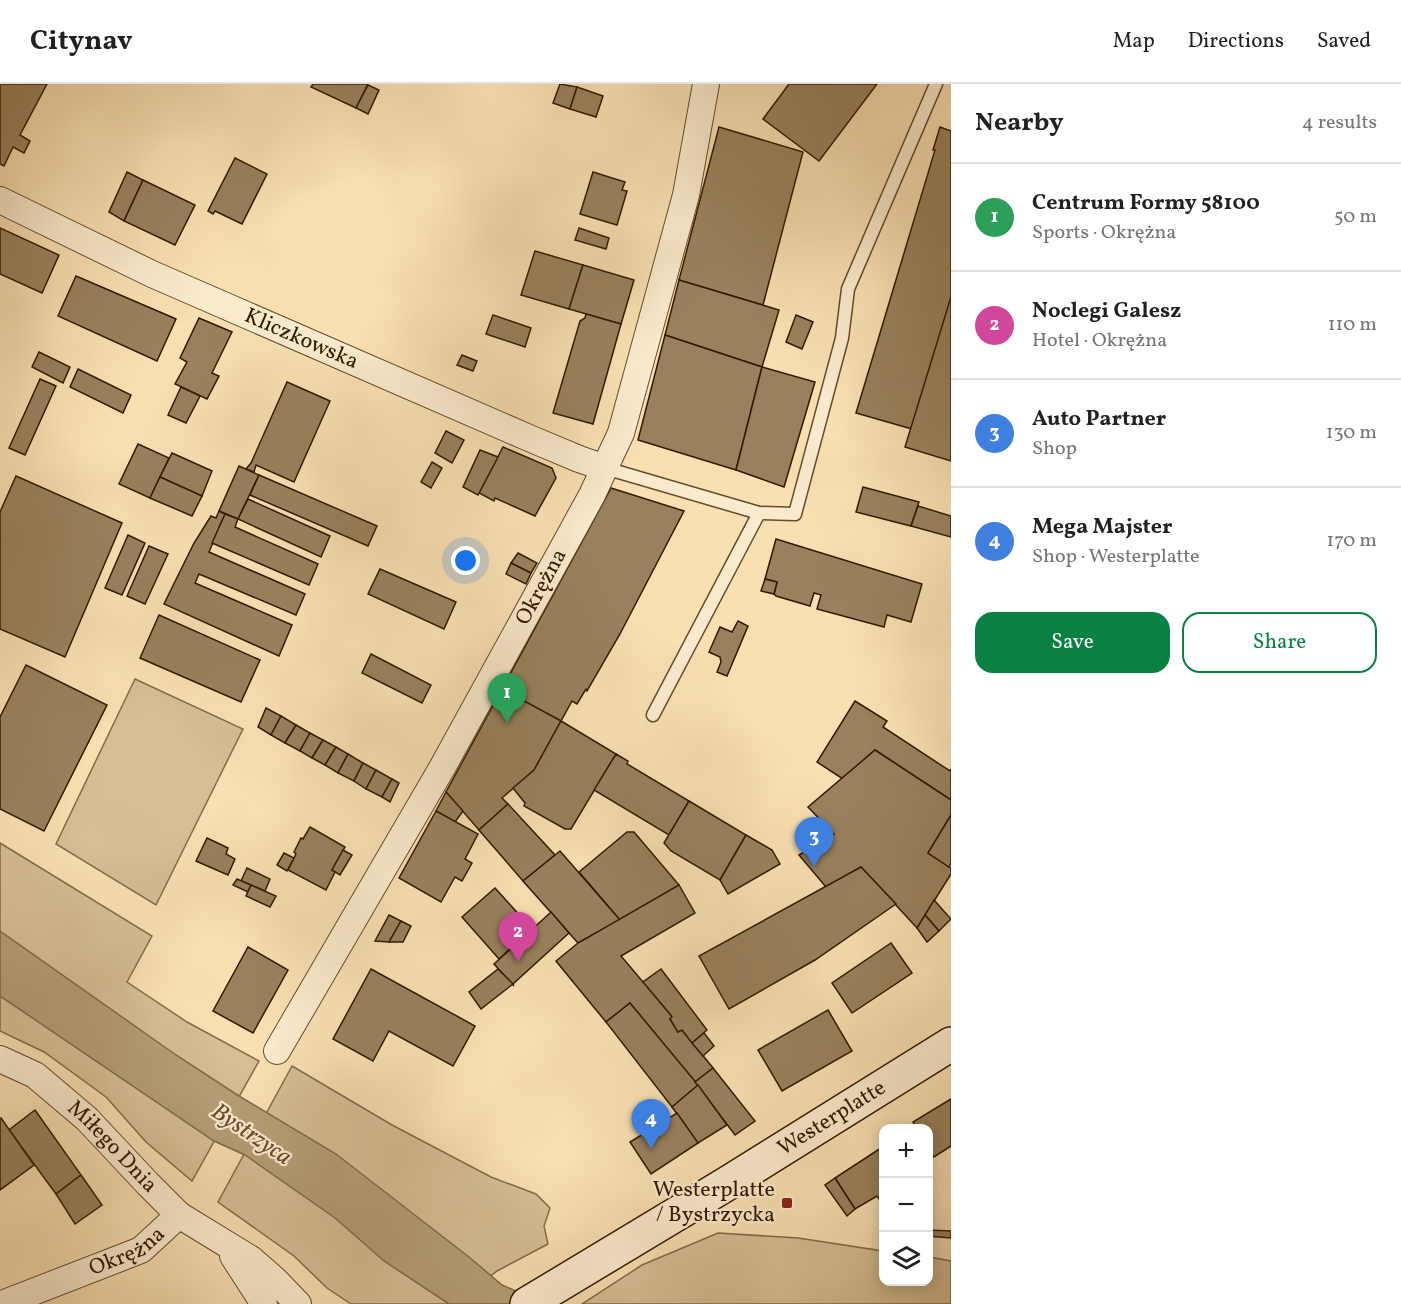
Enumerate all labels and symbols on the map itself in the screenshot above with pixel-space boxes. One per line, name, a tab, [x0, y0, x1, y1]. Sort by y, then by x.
street label: Kliczkowska	[239, 301, 363, 377]
street label: Okrężna	[508, 543, 575, 631]
your location	[451, 546, 480, 575]
pin: 1	[488, 674, 526, 723]
pin: 3	[794, 818, 834, 867]
pin: 2	[498, 912, 538, 962]
street label: Westerplatte	[772, 1073, 892, 1164]
street label: Miłego Dnia	[60, 1093, 164, 1200]
water label: Bystrzyca	[204, 1096, 298, 1174]
pin: 4	[632, 1100, 670, 1149]
place label: Westerplatte / Bystrzycka	[653, 1175, 775, 1231]
marker: Westerplatte / Bystrzycka	[780, 1196, 794, 1210]
street label: Okrężna	[85, 1219, 172, 1284]

